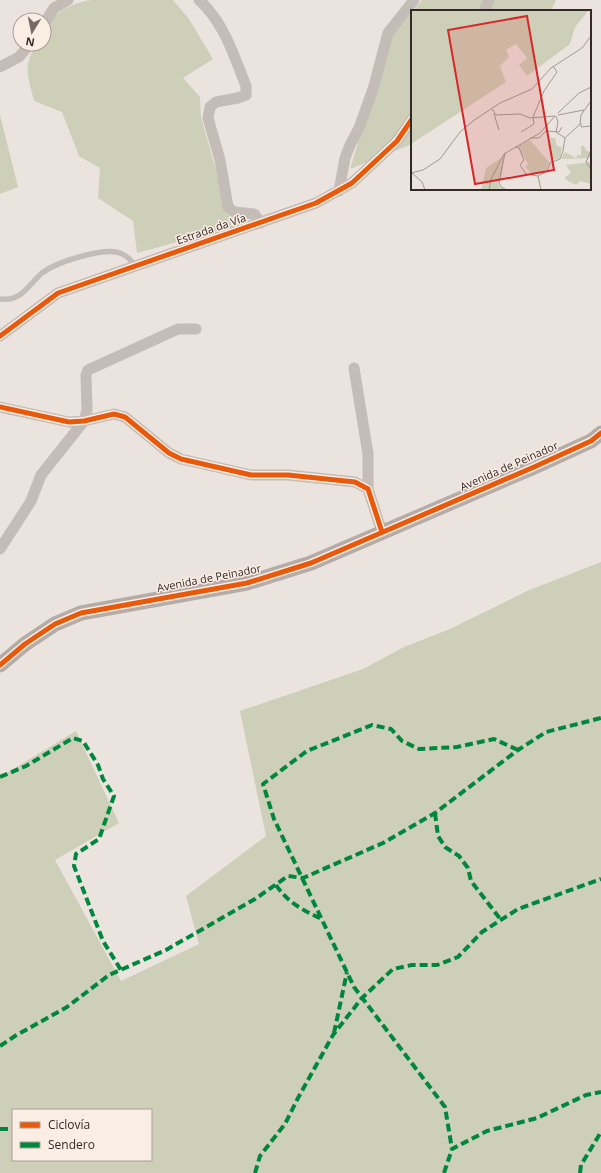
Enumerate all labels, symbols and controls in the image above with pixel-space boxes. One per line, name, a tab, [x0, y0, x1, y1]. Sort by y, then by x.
inset map	[411, 10, 591, 190]
north arrow	[12, 12, 52, 52]
text: N	[24, 34, 36, 51]
street label: Estrada da Vía	[174, 210, 248, 247]
street label: Avenida de Peinador	[457, 437, 561, 494]
street label: Avenida de Peinador	[156, 560, 263, 595]
legend	[12, 1109, 152, 1161]
text: Ciclovía	[48, 1116, 90, 1133]
text: Sendero	[48, 1136, 95, 1153]

